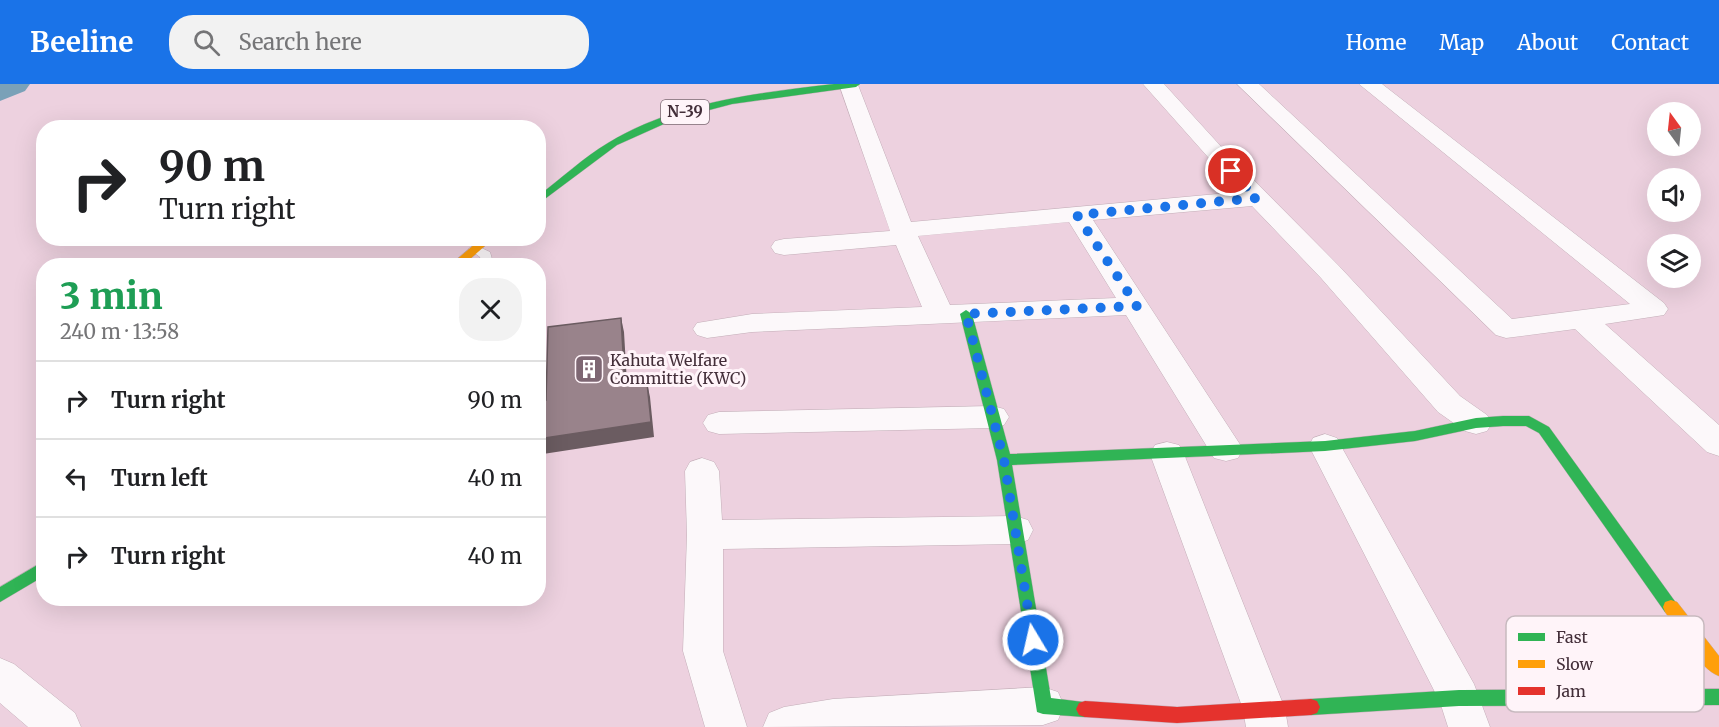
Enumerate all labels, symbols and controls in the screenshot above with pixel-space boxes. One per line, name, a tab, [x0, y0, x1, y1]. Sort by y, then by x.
search box	[169, 15, 589, 69]
text: Beeline	[30, 24, 133, 60]
icon: search	[190, 26, 223, 59]
text: Search here	[238, 28, 362, 56]
text: Home	[1346, 29, 1406, 56]
text: Map	[1439, 29, 1484, 56]
text: About	[1517, 29, 1578, 56]
text: Contact	[1611, 29, 1689, 56]
road number: N-39	[661, 100, 709, 124]
north arrow	[1647, 102, 1701, 156]
map controls	[1647, 102, 1701, 288]
text: 90 m	[159, 140, 265, 192]
icon: right	[60, 144, 138, 222]
pin	[1205, 145, 1256, 196]
icon: arrive	[1214, 154, 1247, 187]
button: sound	[1647, 168, 1701, 222]
text: Turn right	[159, 192, 296, 226]
button: layers	[1647, 234, 1701, 288]
text: 3 min	[60, 274, 163, 319]
button: close	[459, 278, 522, 341]
text: 240 m · 13:58	[60, 319, 179, 344]
place label: Kahuta Welfare Committie (KWC)	[610, 350, 746, 388]
building icon: Kahuta Welfare Committie (KWC)	[573, 353, 605, 385]
icon: right	[60, 384, 93, 417]
text: Turn right	[111, 386, 225, 414]
text: 90 m	[467, 386, 522, 414]
icon: left	[60, 462, 93, 495]
text: Turn left	[111, 464, 208, 492]
text: 40 m	[467, 464, 522, 492]
icon: right	[60, 540, 93, 573]
text: Turn right	[111, 542, 225, 570]
text: 40 m	[467, 542, 522, 570]
position arrow	[1001, 608, 1065, 672]
legend	[1506, 616, 1704, 712]
text: Fast	[1556, 627, 1589, 647]
text: Slow	[1556, 654, 1594, 674]
text: Jam	[1555, 681, 1586, 701]

